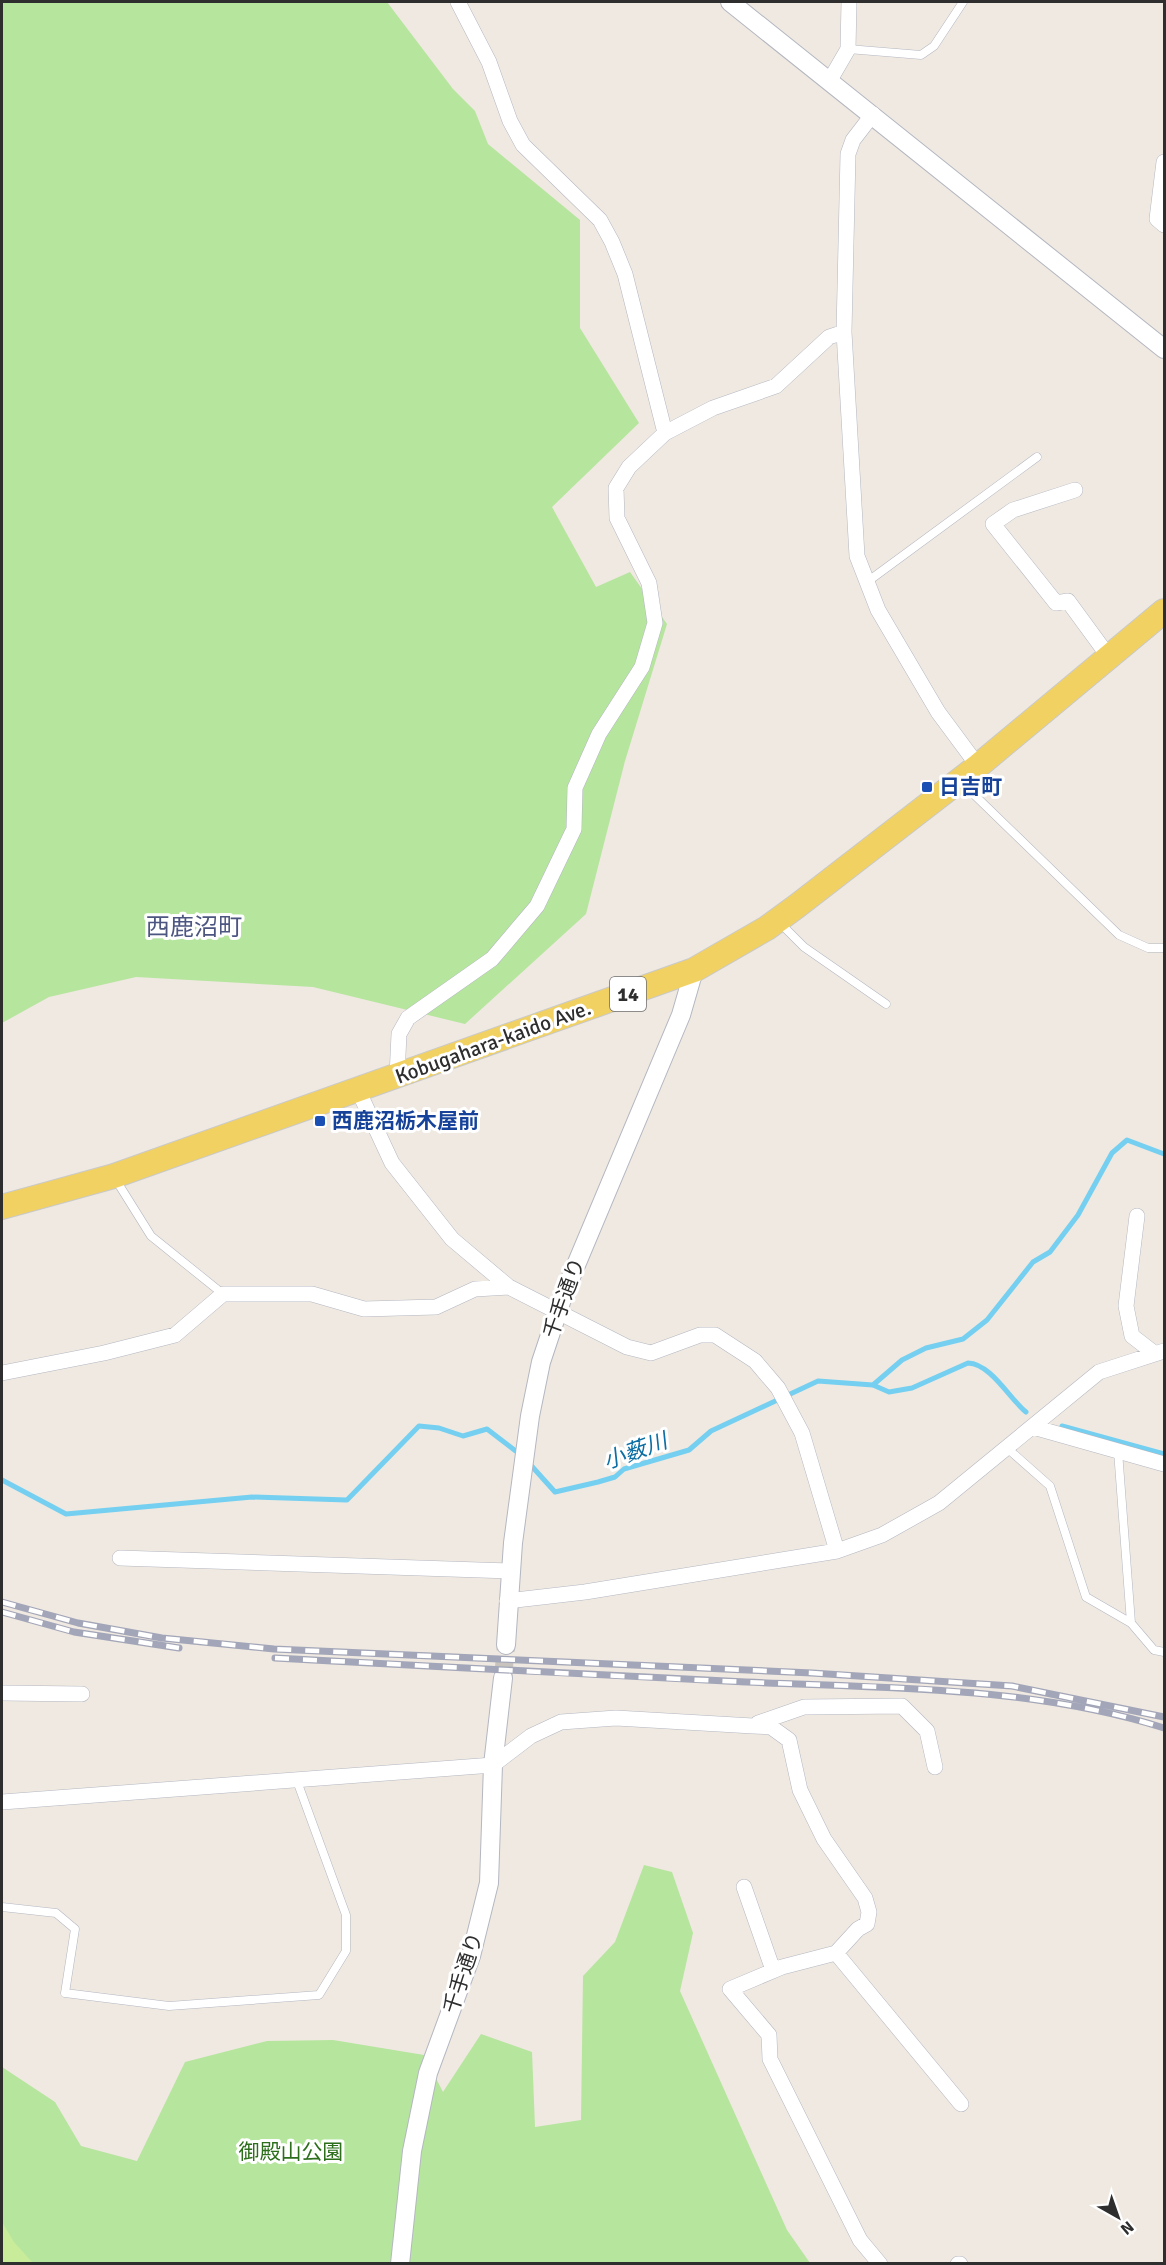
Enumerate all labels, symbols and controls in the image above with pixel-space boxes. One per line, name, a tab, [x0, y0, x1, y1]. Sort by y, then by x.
place label: 日吉町	[939, 774, 1002, 800]
marker: 日吉町	[920, 780, 934, 794]
district label: 西鹿沼町	[146, 912, 242, 942]
road number: 14	[610, 977, 646, 1011]
street label: Kobugahara-kaido Ave.	[392, 994, 594, 1090]
place label: 西鹿沼栃木屋前	[332, 1108, 479, 1134]
marker: 西鹿沼栃木屋前	[313, 1114, 327, 1128]
street label: 千手通り	[537, 1254, 591, 1342]
water label: 小薮川	[599, 1426, 672, 1475]
street label: 千手通り	[438, 1929, 488, 2017]
park label: 御殿山公園	[239, 2139, 344, 2165]
north arrow	[1088, 2187, 1148, 2247]
text: N	[1116, 2216, 1138, 2239]

